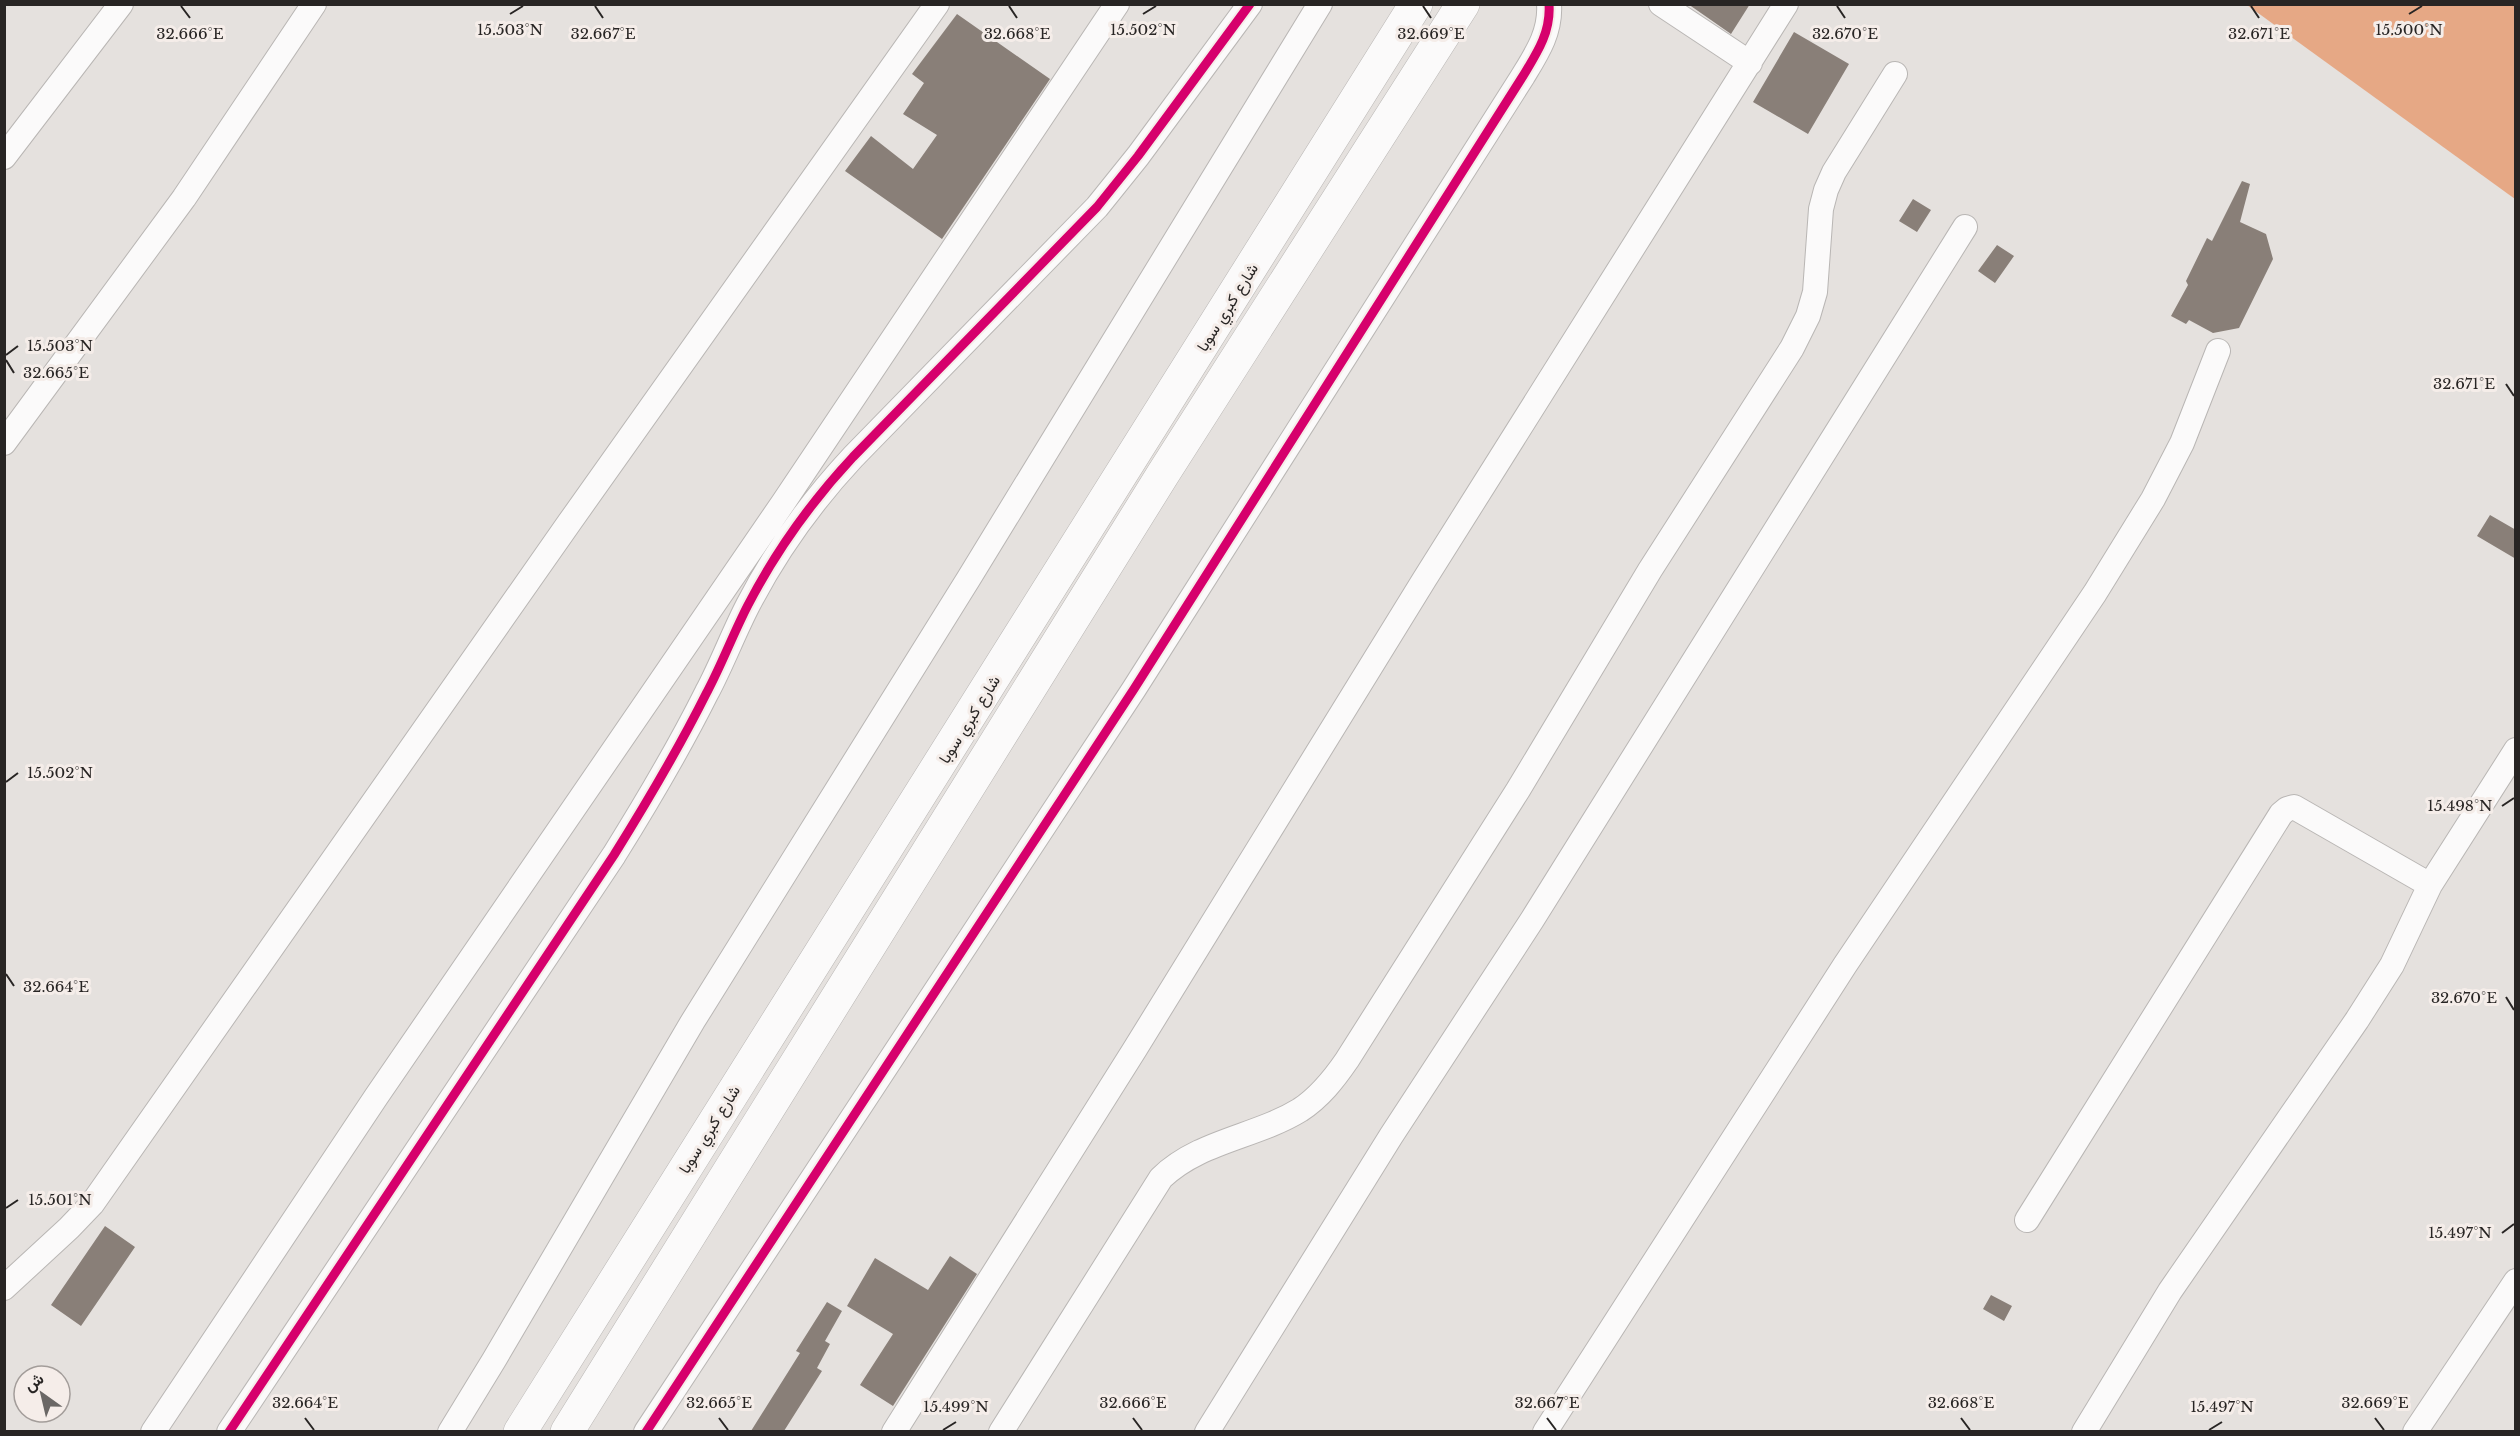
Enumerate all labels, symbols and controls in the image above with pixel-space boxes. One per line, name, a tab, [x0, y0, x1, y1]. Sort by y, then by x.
text: 15.503°N	[477, 20, 543, 39]
text: 15.502°N	[1110, 20, 1176, 39]
text: 15.500°N	[2375, 20, 2443, 39]
text: 32.666°E	[156, 24, 224, 43]
text: 32.667°E	[570, 24, 636, 43]
text: 32.668°E	[984, 24, 1050, 43]
text: 32.669°E	[1397, 24, 1465, 43]
text: 32.670°E	[1812, 24, 1878, 43]
text: 32.671°E	[2228, 24, 2290, 43]
street label: شارع كبري سوبا	[1192, 259, 1265, 357]
text: 15.503°N	[27, 336, 93, 355]
text: 32.665°E	[23, 363, 89, 382]
text: 32.671°E	[2433, 374, 2495, 393]
street label: شارع كبري سوبا	[934, 671, 1007, 769]
text: 15.502°N	[27, 763, 93, 782]
text: 15.498°N	[2427, 796, 2493, 815]
text: 32.664°E	[23, 977, 89, 996]
text: 32.670°E	[2431, 988, 2497, 1007]
street label: شارع كبري سوبا	[674, 1081, 747, 1179]
text: 15.501°N	[28, 1190, 92, 1209]
text: 15.497°N	[2428, 1223, 2492, 1242]
north arrow	[12, 1364, 72, 1424]
text: ش	[20, 1368, 47, 1395]
text: 32.664°E	[272, 1393, 338, 1412]
text: 32.665°E	[686, 1393, 752, 1412]
text: 32.666°E	[1099, 1393, 1167, 1412]
text: 32.667°E	[1514, 1393, 1580, 1412]
text: 32.668°E	[1928, 1393, 1994, 1412]
text: 32.669°E	[2341, 1393, 2409, 1412]
text: 15.499°N	[923, 1397, 989, 1416]
text: 15.497°N	[2190, 1397, 2254, 1416]

